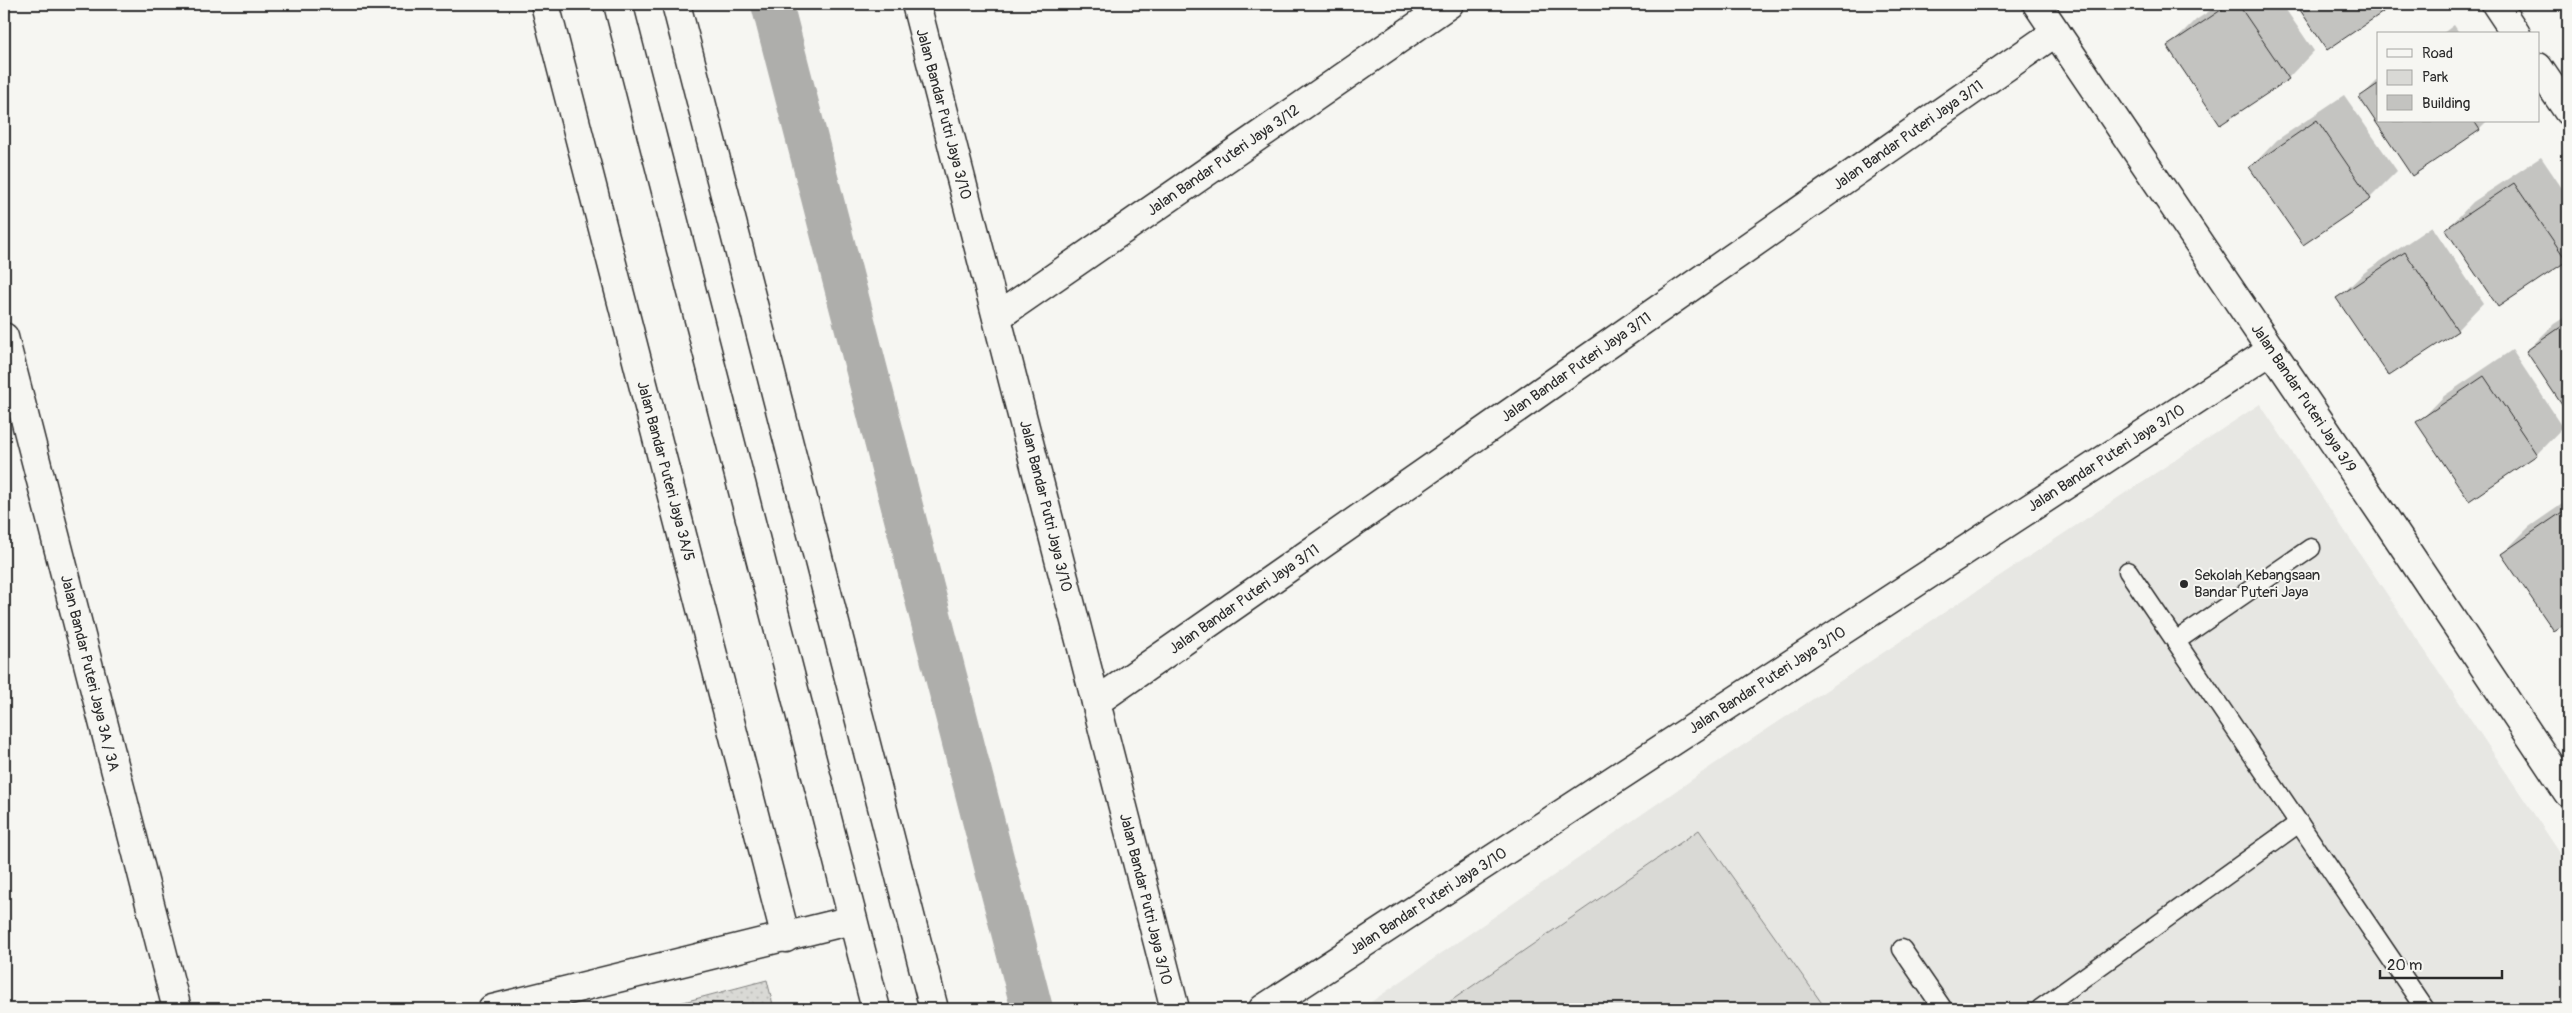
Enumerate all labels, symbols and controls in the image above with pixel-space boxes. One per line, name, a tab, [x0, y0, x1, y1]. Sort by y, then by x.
street label: Jalan Bandar Putri Jaya 3/10	[912, 27, 976, 202]
legend	[2377, 32, 2540, 122]
text: Road	[2422, 44, 2453, 63]
text: Park	[2422, 68, 2449, 87]
street label: Jalan Bandar Puteri Jaya 3/11	[1829, 76, 1987, 195]
text: Building	[2422, 94, 2470, 113]
street label: Jalan Bandar Puteri Jaya 3/12	[1143, 100, 1303, 220]
street label: Jalan Bandar Puteri Jaya 3/11	[1497, 308, 1655, 427]
street label: Jalan Bandar Puteri Jaya 3/9	[2247, 320, 2360, 476]
street label: Jalan Bandar Puteri Jaya 3A/5	[632, 379, 699, 563]
street label: Jalan Bandar Puteri Jaya 3/10	[2024, 400, 2188, 516]
street label: Jalan Bandar Putri Jaya 3/10	[1015, 418, 1076, 594]
street label: Jalan Bandar Puteri Jaya 3/11	[1165, 540, 1323, 659]
place label: Sekolah Kebangsaan Bandar Puteri Jaya	[2194, 566, 2320, 602]
street label: Jalan Bandar Puteri Jaya 3A / 3A	[56, 573, 123, 774]
marker: Sekolah Kebangsaan Bandar Puteri Jaya	[2178, 578, 2190, 590]
street label: Jalan Bandar Puteri Jaya 3/10	[1685, 622, 1849, 738]
street label: Jalan Bandar Putri Jaya 3/10	[1115, 811, 1176, 987]
street label: Jalan Bandar Puteri Jaya 3/10	[1346, 843, 1510, 959]
scale bar	[2380, 948, 2502, 980]
text: 20 m	[2387, 956, 2422, 975]

